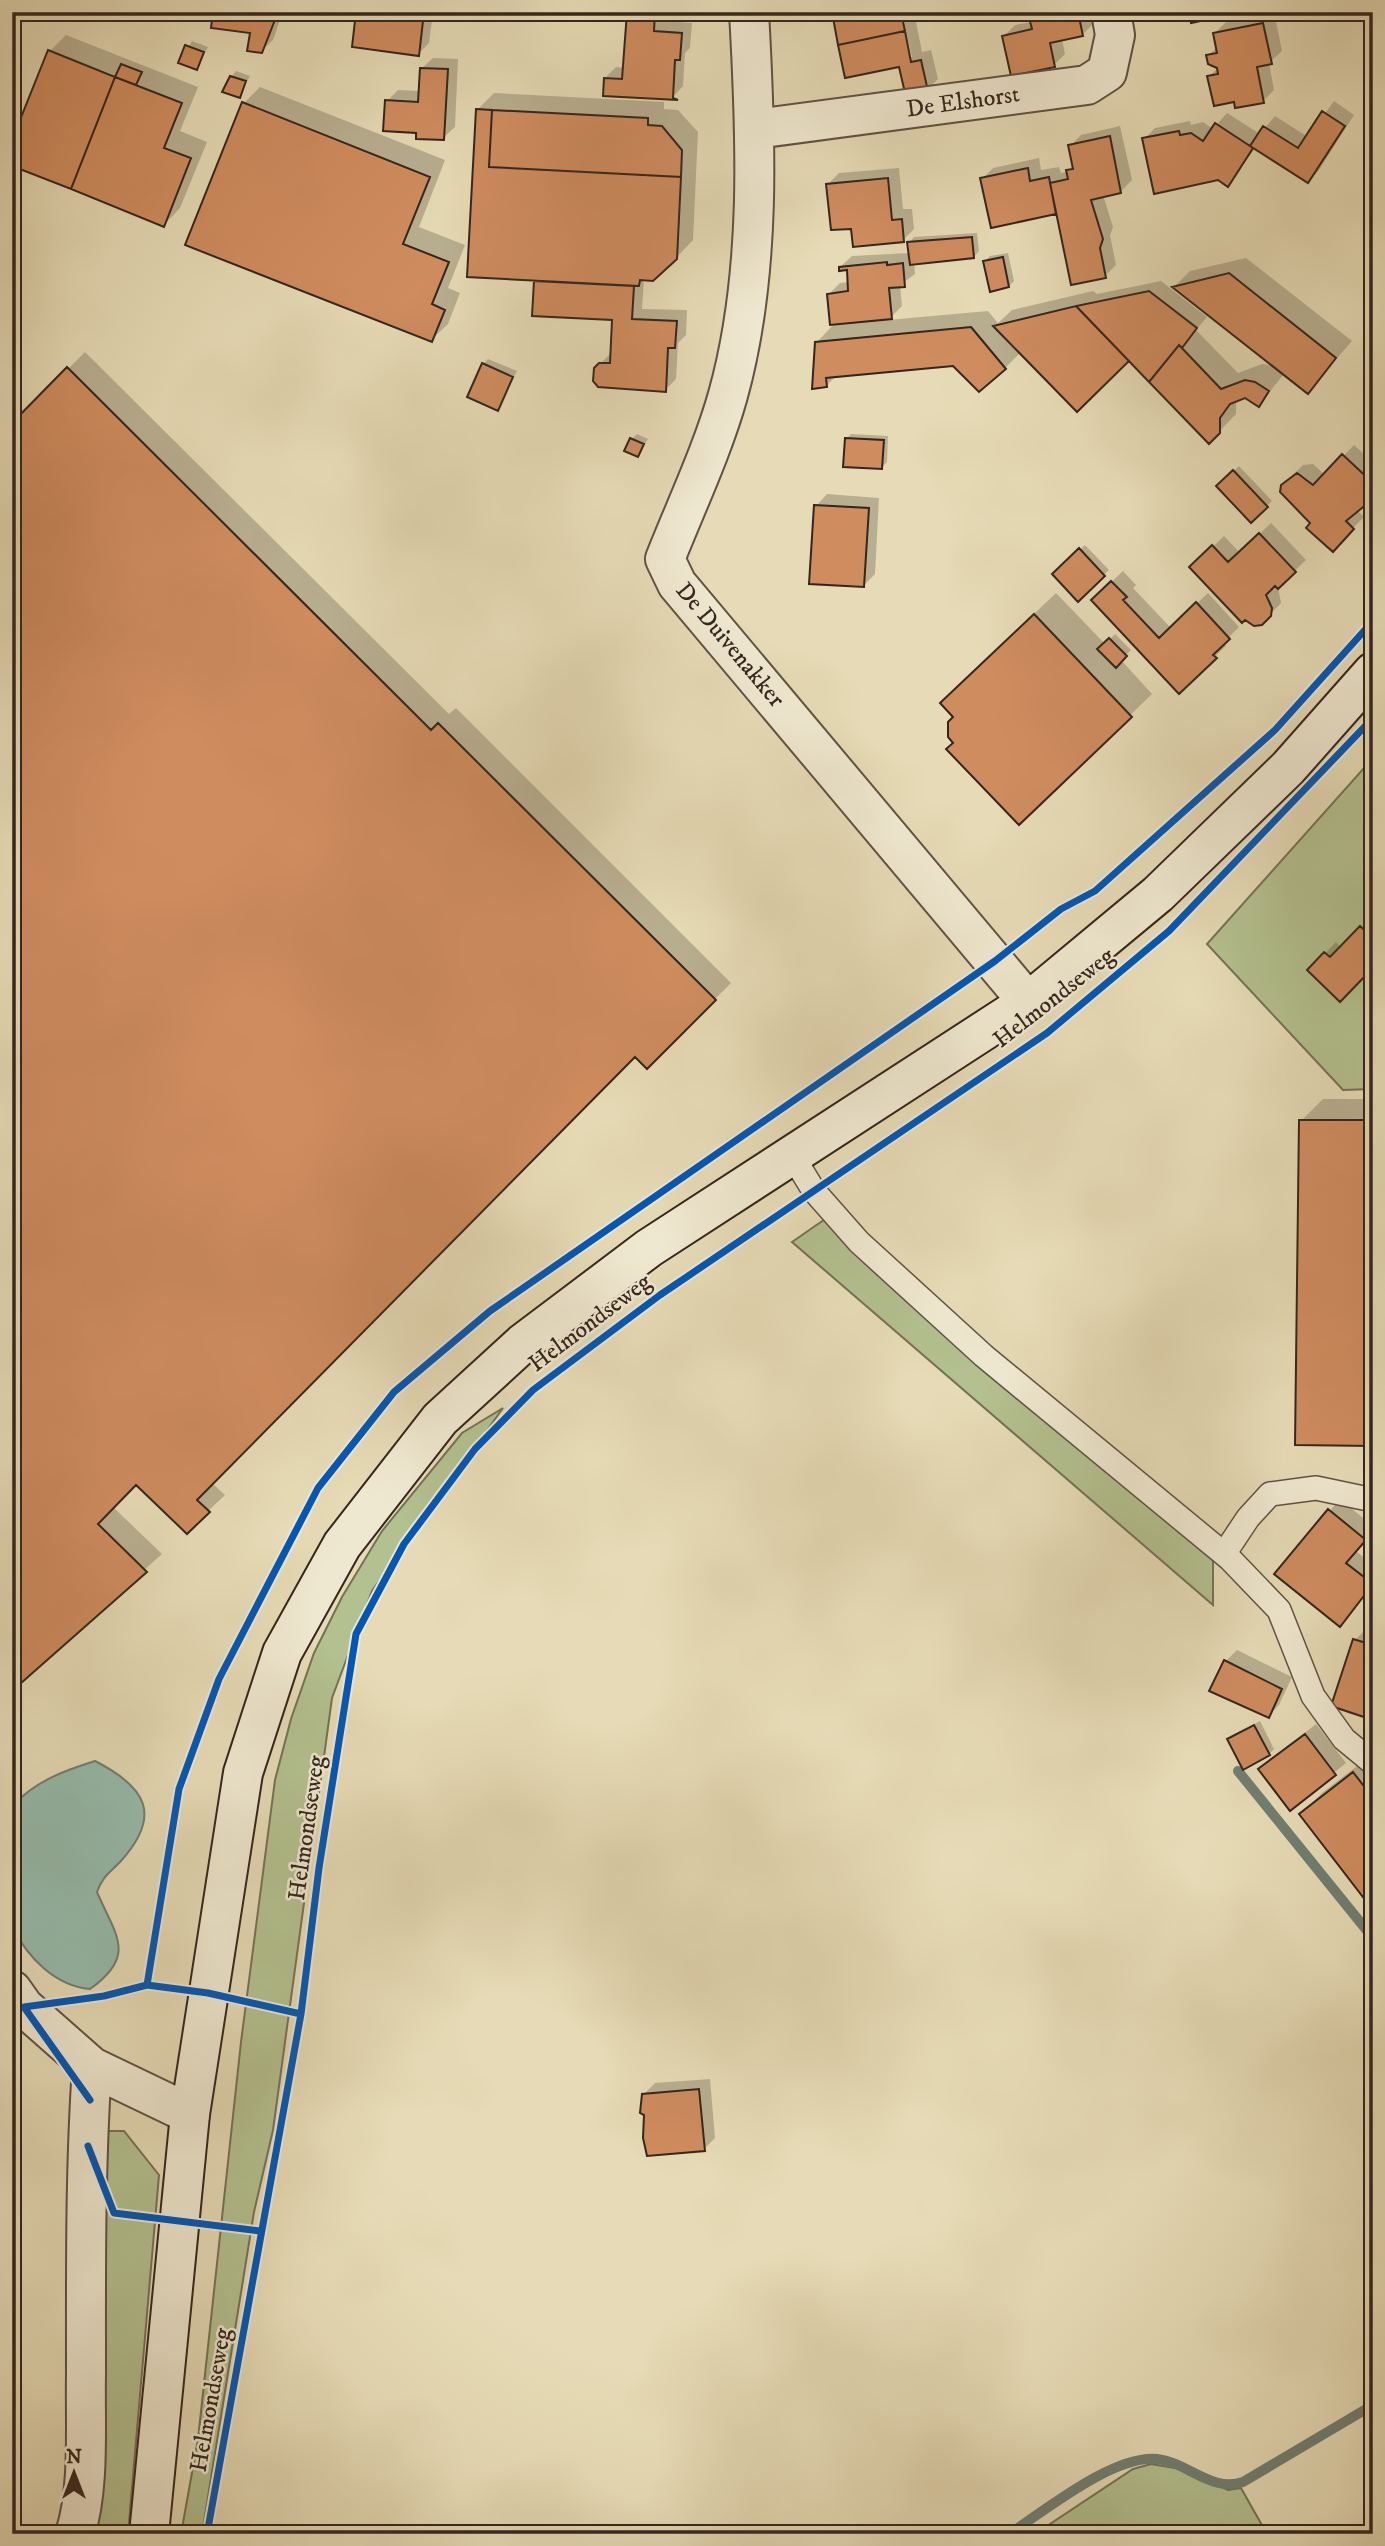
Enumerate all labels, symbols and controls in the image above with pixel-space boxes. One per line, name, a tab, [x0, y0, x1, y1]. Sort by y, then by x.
street label: De Elshorst	[905, 79, 1022, 125]
street label: De Duivenakker	[669, 576, 791, 714]
street label: Helmondseweg	[987, 941, 1121, 1055]
street label: Helmondseweg	[523, 1267, 658, 1379]
street label: Helmondseweg	[282, 1753, 332, 1902]
street label: Helmondseweg	[184, 2325, 238, 2474]
north arrow	[38, 2438, 108, 2508]
text: N	[66, 2446, 82, 2469]

